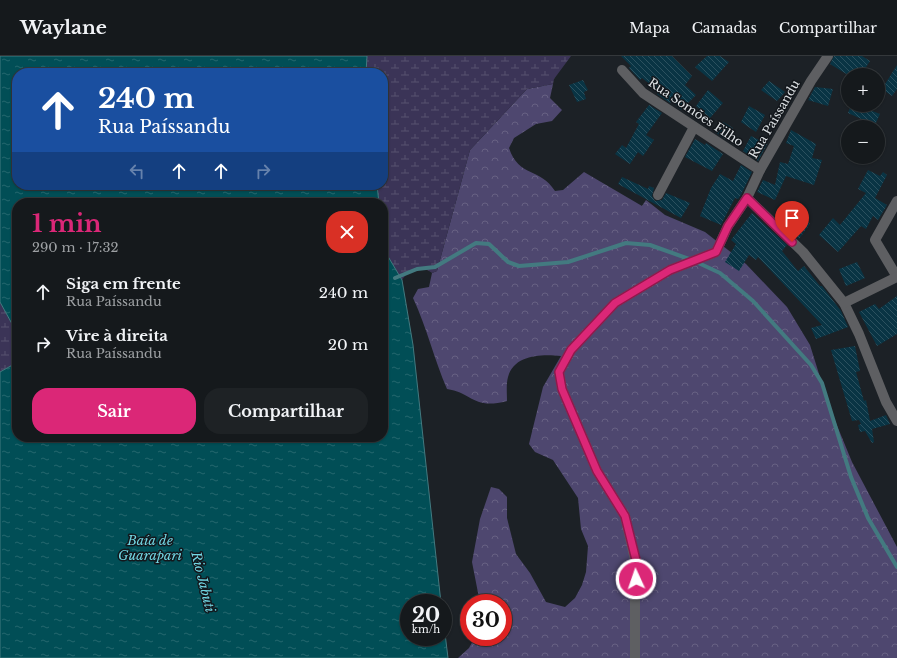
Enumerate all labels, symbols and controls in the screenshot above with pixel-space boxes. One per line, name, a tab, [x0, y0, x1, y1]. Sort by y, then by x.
text: Waylane	[20, 16, 107, 39]
text: Mapa	[629, 19, 670, 37]
text: Camadas	[692, 19, 757, 37]
text: Compartilhar	[779, 19, 877, 37]
map controls	[841, 68, 885, 164]
button: +	[841, 68, 885, 112]
street label: Rua Somões Filho	[646, 75, 747, 150]
street label: Rua Paíssandu	[745, 77, 803, 161]
text: 240 m	[98, 81, 194, 116]
icon: ahead	[32, 84, 84, 136]
text: Rua Paíssandu	[98, 116, 230, 138]
button: −	[841, 120, 885, 164]
icon: left	[126, 160, 148, 182]
icon: ahead	[168, 160, 190, 182]
icon: ahead	[210, 160, 232, 182]
icon: right	[252, 160, 274, 182]
pin	[775, 201, 809, 242]
icon: arrive	[781, 207, 803, 229]
text: 1 min	[32, 209, 102, 238]
button: close	[326, 211, 368, 253]
text: 290 m · 17:32	[32, 239, 119, 256]
text: Siga em frente	[66, 274, 181, 293]
icon: ahead	[32, 281, 54, 303]
text: 240 m	[319, 283, 368, 302]
text: Rua Paíssandu	[66, 293, 162, 310]
text: Vire à direita	[66, 326, 168, 345]
icon: right	[32, 333, 54, 355]
text: 20 m	[328, 335, 368, 354]
text: Rua Paíssandu	[66, 345, 162, 362]
button: Sair	[32, 388, 196, 434]
button: Compartilhar	[204, 388, 368, 434]
water label: Baía de Guarapari	[118, 532, 183, 564]
water label: Rio Jabuti	[187, 549, 219, 615]
position arrow	[615, 558, 657, 600]
speed limit sign: 30	[460, 594, 512, 646]
text: 20	[412, 603, 440, 627]
text: km/h	[412, 623, 440, 636]

